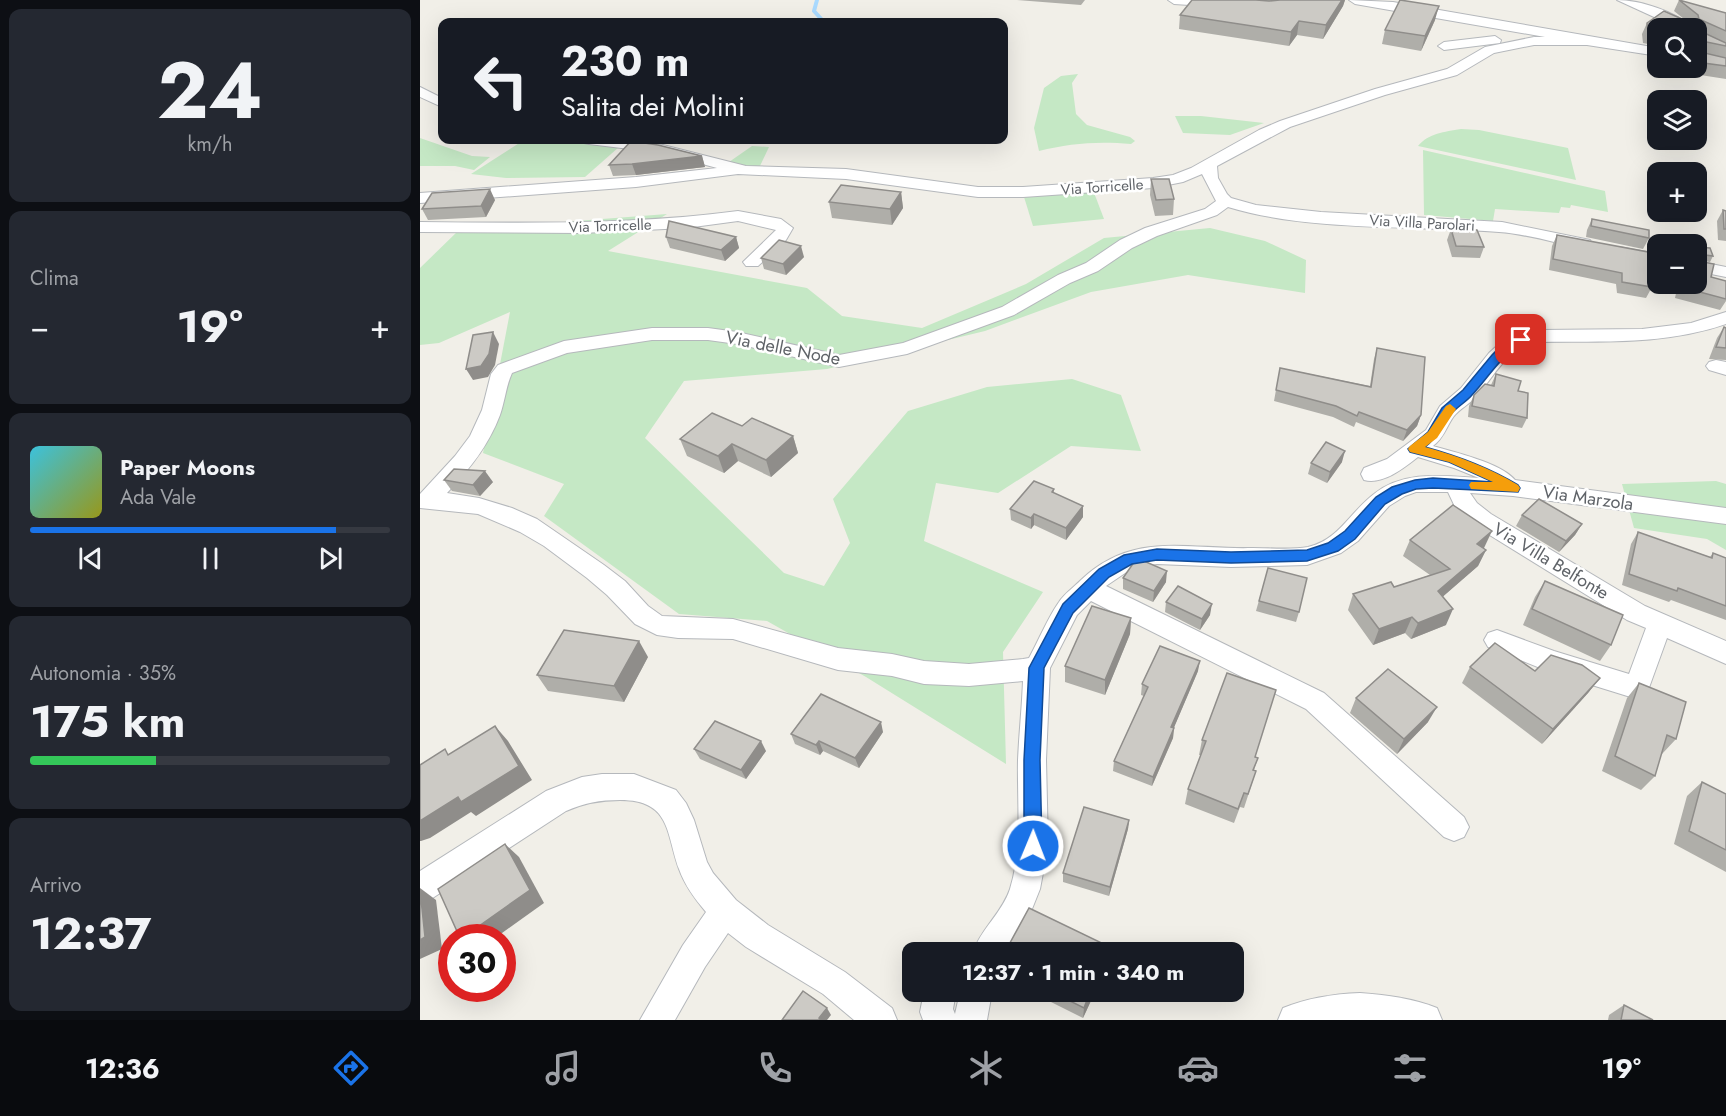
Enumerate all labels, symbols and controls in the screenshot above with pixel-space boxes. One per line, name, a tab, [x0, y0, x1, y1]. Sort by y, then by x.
map controls	[1647, 18, 1707, 294]
button: search	[1647, 18, 1707, 78]
text: 230 m	[561, 31, 689, 92]
text: 24	[157, 35, 263, 147]
icon: left	[462, 42, 540, 120]
text: Salita dei Molini	[561, 87, 745, 126]
button: layers	[1647, 90, 1707, 150]
text: km/h	[187, 130, 233, 159]
button: +	[1647, 162, 1707, 222]
street label: Via Torricelle	[1060, 173, 1144, 201]
street label: Via Villa Parolari	[1369, 209, 1475, 237]
street label: Via Torricelle	[568, 214, 652, 238]
button: −	[1647, 234, 1707, 294]
text: Clima	[30, 264, 79, 293]
text: 19°	[176, 294, 243, 359]
text: −	[30, 303, 49, 350]
text: +	[370, 303, 390, 350]
pin	[1495, 314, 1546, 365]
icon: arrive	[1504, 323, 1537, 356]
street label: Via delle Node	[723, 324, 843, 372]
text: Paper Moons	[120, 451, 255, 483]
street label: Via Marzola	[1541, 479, 1635, 517]
text: Ada Vale	[120, 483, 196, 512]
street label: Via Villa Belfonte	[1488, 516, 1614, 606]
icon: previous	[74, 542, 107, 575]
icon: pause	[194, 542, 227, 575]
icon: next	[314, 542, 347, 575]
text: Autonomia · 35%	[30, 659, 176, 688]
text: 175 km	[30, 689, 185, 754]
position arrow	[1001, 814, 1065, 878]
text: Arrivo	[30, 871, 82, 900]
text: 12:37	[30, 901, 151, 966]
speed limit sign: 30	[438, 924, 516, 1002]
text: 12:37 · 1 min · 340 m	[962, 956, 1184, 988]
icon: directions	[330, 1047, 372, 1089]
icon: music	[542, 1047, 584, 1089]
icon: phone	[754, 1047, 796, 1089]
icon: climate	[965, 1047, 1007, 1089]
icon: car	[1177, 1047, 1219, 1089]
icon: filters	[1389, 1047, 1431, 1089]
text: 12:36	[85, 1049, 160, 1088]
text: 19°	[1601, 1049, 1641, 1088]

